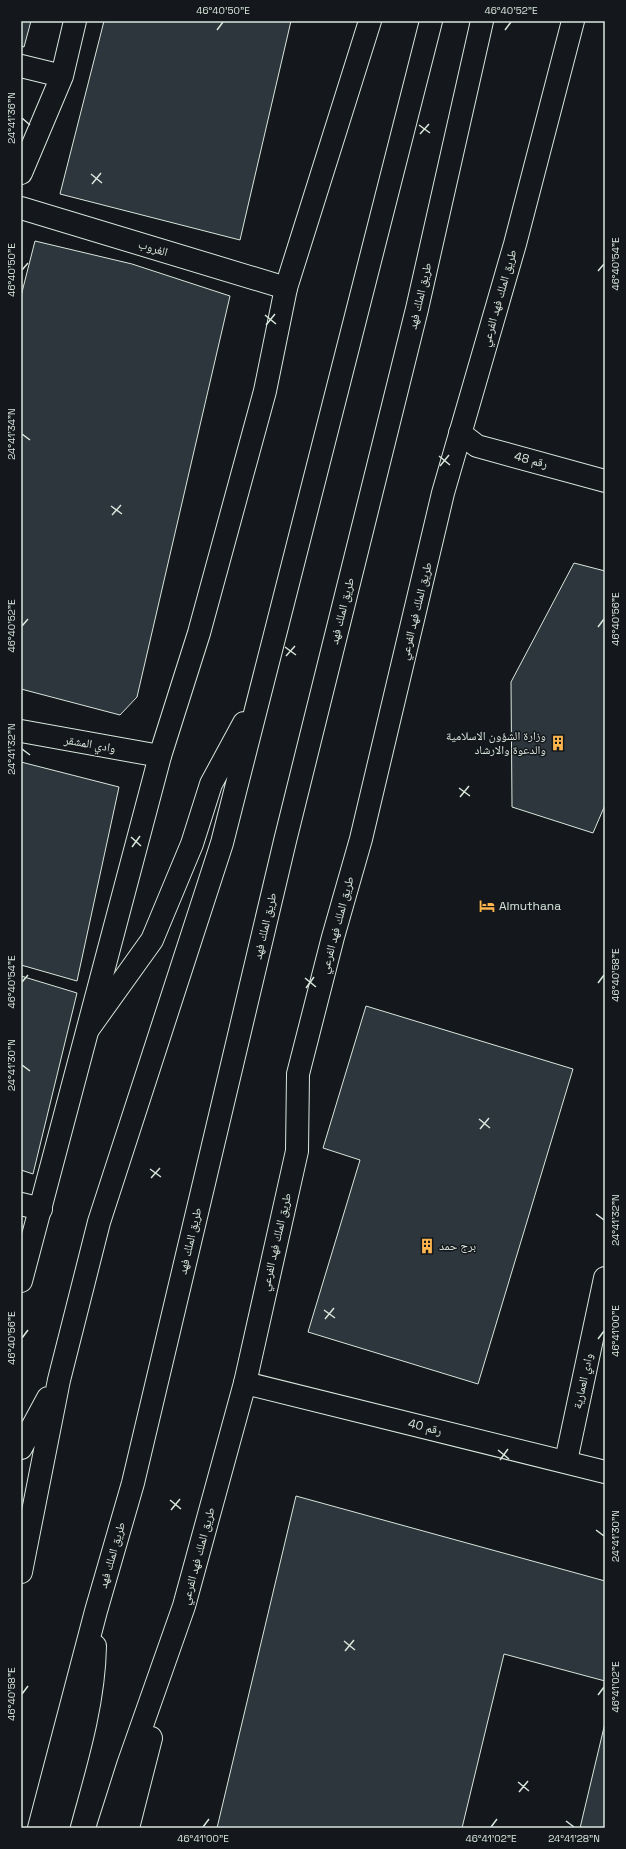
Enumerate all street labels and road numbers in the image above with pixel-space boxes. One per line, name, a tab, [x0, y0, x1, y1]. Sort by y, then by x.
street label: الغروب	[136, 236, 170, 260]
street label: طريق الملك فهد الفرعي	[477, 247, 523, 349]
street label: طريق الملك فهد	[405, 261, 435, 331]
street label: رقم 48	[512, 448, 550, 472]
street label: طريق الملك فهد الفرعي	[396, 560, 438, 662]
street label: طريق الملك فهد	[326, 576, 358, 646]
street label: وادي المشقر	[62, 731, 117, 758]
street label: طريق الملك فهد الفرعي	[316, 874, 360, 976]
street label: طريق الملك فهد	[250, 891, 280, 961]
street label: طريق الملك فهد الفرعي	[257, 1191, 297, 1293]
street label: طريق الملك فهد	[175, 1206, 205, 1276]
street label: وادي العمارية	[569, 1352, 599, 1411]
street label: رقم 40	[406, 1415, 444, 1439]
street label: طريق الملك فهد الفرعي	[177, 1505, 221, 1607]
street label: طريق الملك فهد	[95, 1520, 129, 1590]

